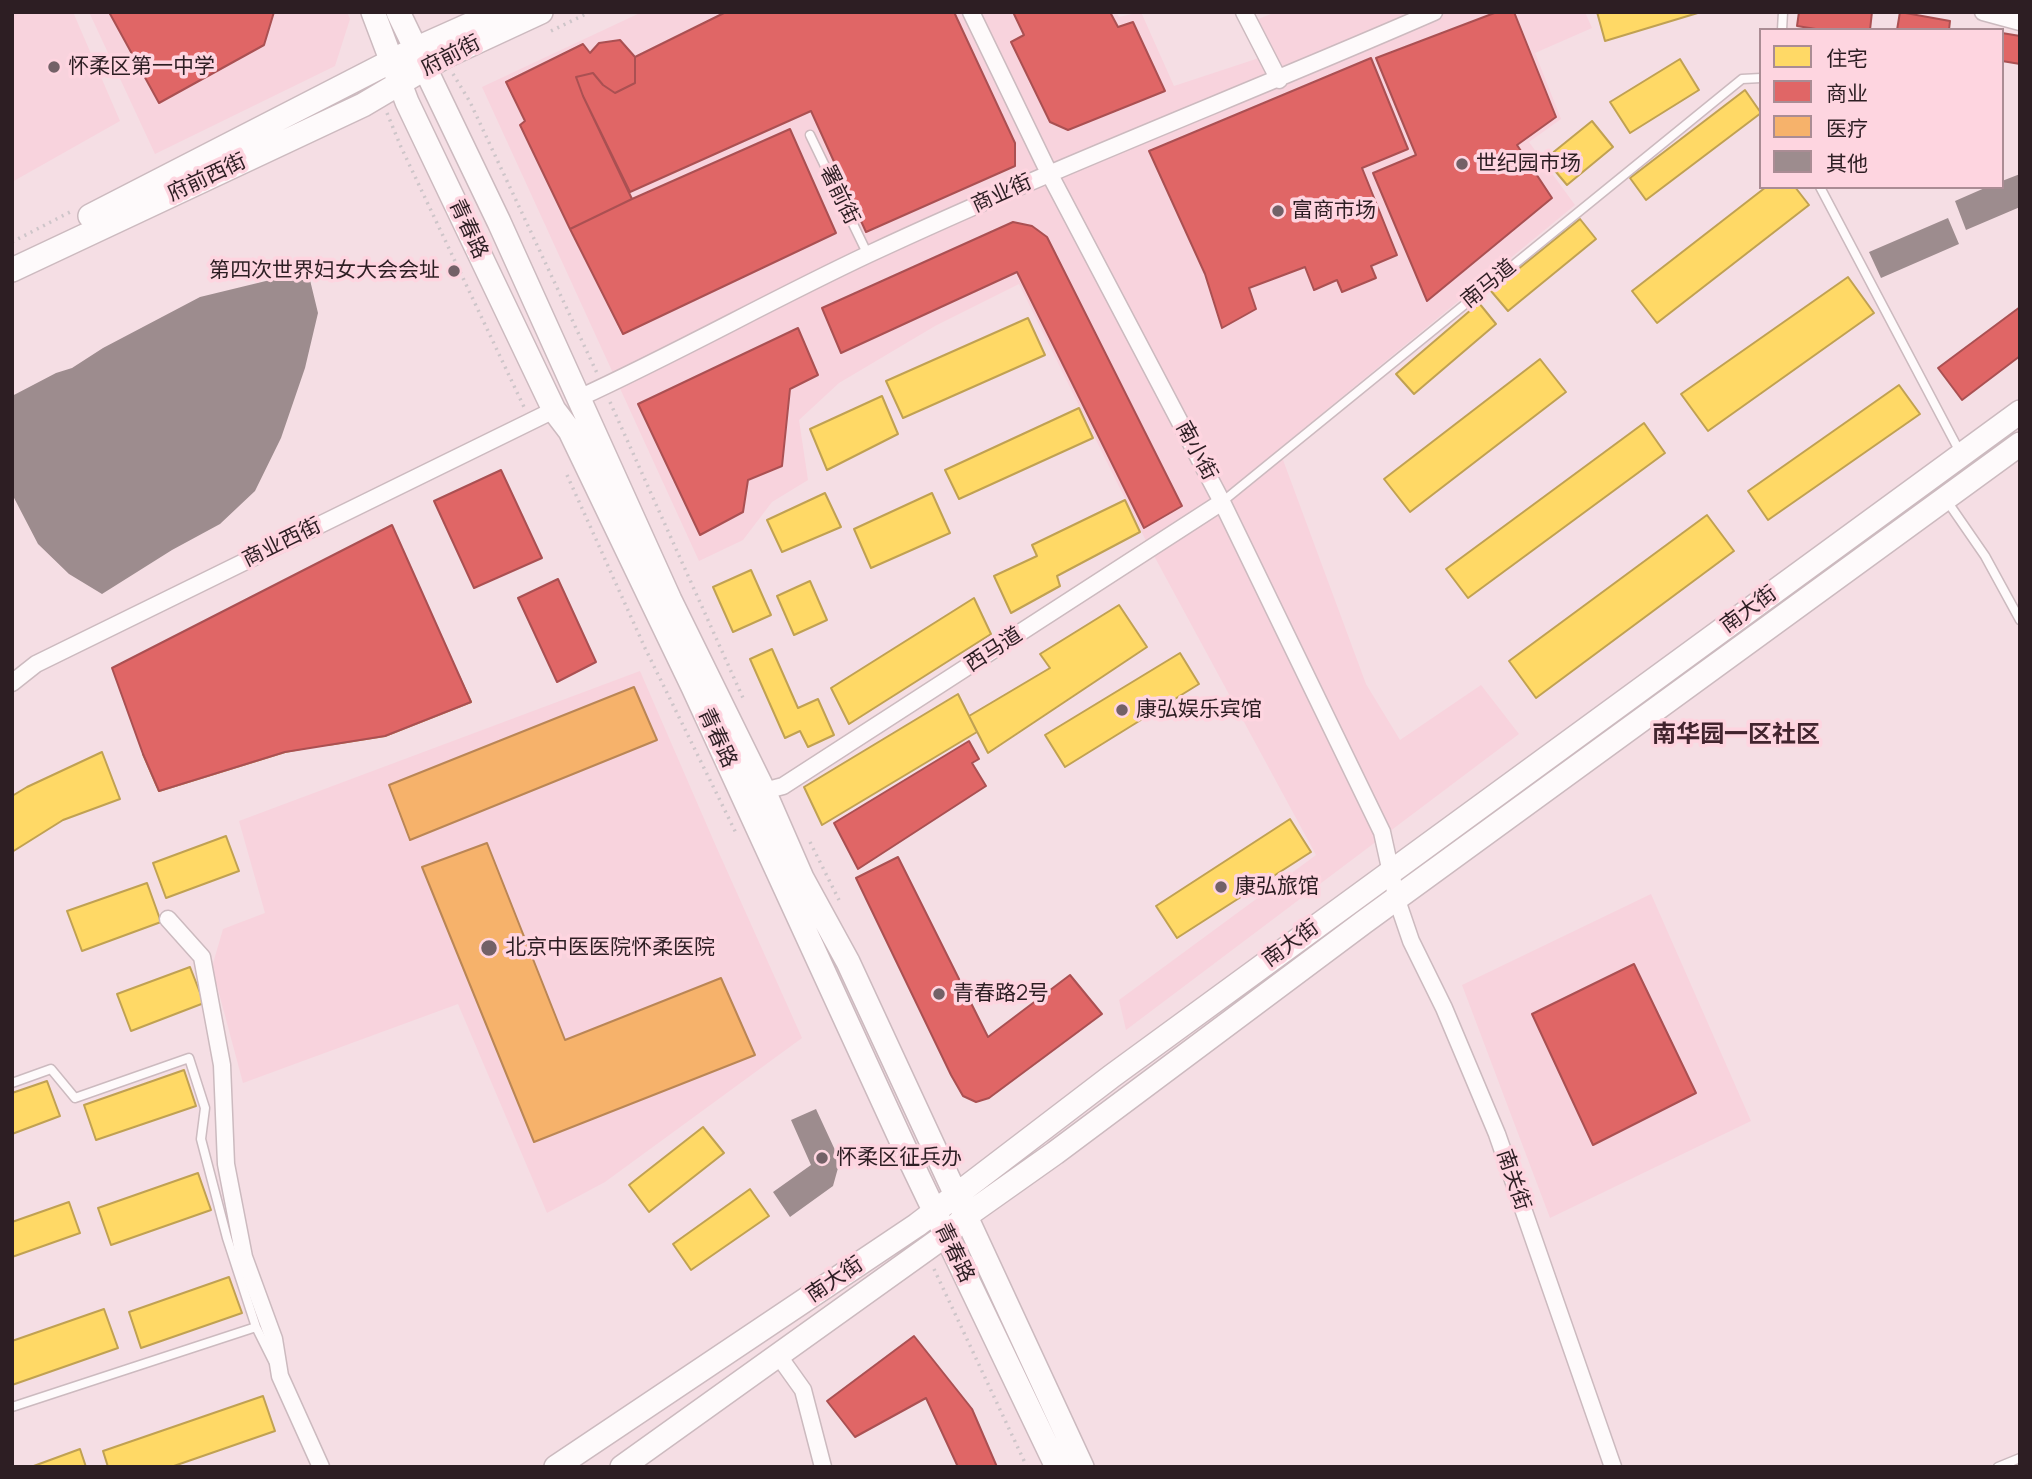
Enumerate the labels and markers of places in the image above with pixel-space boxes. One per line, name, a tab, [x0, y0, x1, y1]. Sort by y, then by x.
place label: 怀柔区第一中学	[68, 54, 215, 80]
marker: 怀柔区第一中学	[46, 59, 62, 75]
place label: 世纪园市场	[1476, 151, 1581, 177]
marker: 世纪园市场	[1454, 156, 1470, 172]
place label: 富商市场	[1292, 198, 1376, 224]
marker: 富商市场	[1270, 203, 1286, 219]
place label: 第四次世界妇女大会会址	[209, 258, 440, 284]
marker: 第四次世界妇女大会会址	[446, 263, 462, 279]
place label: 康弘娱乐宾馆	[1136, 697, 1262, 723]
marker: 康弘娱乐宾馆	[1114, 702, 1130, 718]
place label: 康弘旅馆	[1235, 874, 1319, 900]
marker: 康弘旅馆	[1213, 879, 1229, 895]
place label: 北京中医医院怀柔医院	[505, 935, 715, 961]
marker: 北京中医医院怀柔医院	[479, 938, 499, 958]
place label: 青春路2号	[953, 981, 1049, 1007]
marker: 青春路2号	[931, 986, 947, 1002]
place label: 怀柔区征兵办	[836, 1145, 962, 1171]
marker: 怀柔区征兵办	[814, 1150, 830, 1166]

